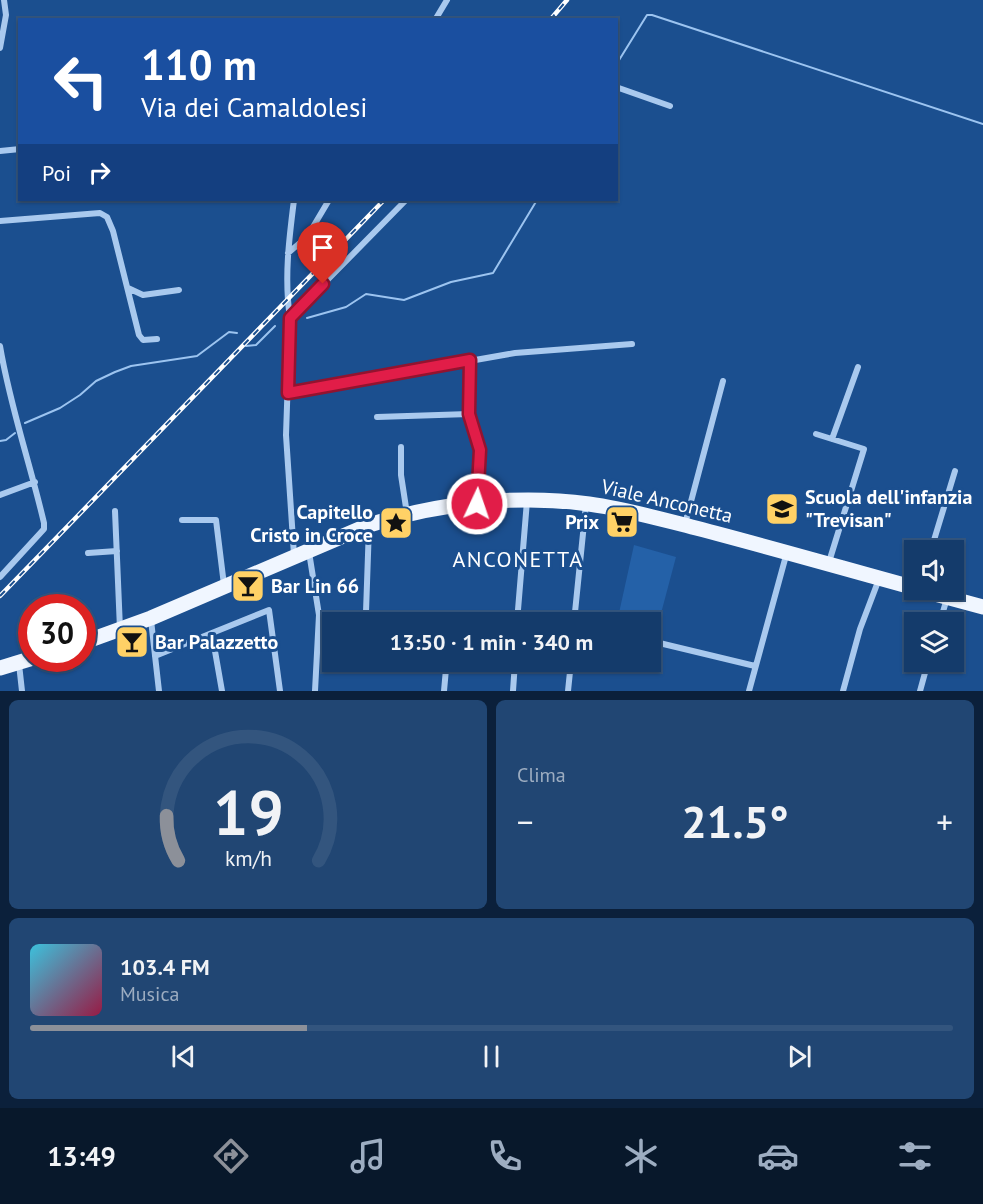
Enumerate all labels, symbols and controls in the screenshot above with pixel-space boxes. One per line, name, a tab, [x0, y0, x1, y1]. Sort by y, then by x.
text: 110 m	[141, 37, 257, 92]
icon: left	[42, 42, 120, 120]
text: Via dei Camaldolesi	[141, 90, 368, 124]
icon: right	[83, 156, 116, 189]
text: Poi	[42, 159, 71, 187]
pin	[297, 222, 348, 284]
icon: arrive	[306, 231, 339, 264]
position arrow	[445, 472, 509, 536]
street label: Viale Anconetta	[598, 473, 735, 529]
place label: Scuola dell'infanzia "Trevisan"	[805, 484, 972, 533]
school or university icon: Scuola dell'infanzia "Trevisan"	[764, 491, 800, 527]
place label: Capitello Cristo in Croce	[250, 499, 373, 548]
supermarket icon: Prix	[604, 504, 640, 540]
place icon: Capitello Cristo in Croce	[378, 505, 414, 541]
place label: Prix	[565, 509, 599, 535]
map controls	[904, 540, 964, 672]
button: sound	[904, 540, 964, 600]
district label: ANCONETTA	[452, 545, 584, 573]
bar icon: Bar Lin 66	[230, 568, 266, 604]
place label: Bar Lin 66	[271, 573, 359, 599]
speed limit sign: 30	[18, 594, 96, 672]
button: layers	[904, 612, 964, 672]
bar icon: Bar Palazzetto	[114, 624, 150, 660]
text: 13:50 · 1 min · 340 m	[390, 628, 593, 656]
place label: Bar Palazzetto	[155, 629, 278, 655]
text: Clima	[517, 762, 566, 788]
text: 19	[213, 771, 283, 852]
text: 21.5°	[681, 792, 789, 850]
text: −	[517, 800, 534, 843]
text: +	[936, 800, 953, 843]
text: km/h	[224, 845, 271, 873]
text: 103.4 FM	[120, 953, 210, 981]
text: Musica	[120, 981, 179, 1007]
icon: previous	[167, 1040, 200, 1073]
icon: pause	[475, 1040, 508, 1073]
icon: next	[783, 1040, 816, 1073]
icon: directions	[210, 1135, 252, 1177]
icon: music	[347, 1135, 389, 1177]
icon: phone	[484, 1135, 526, 1177]
icon: climate	[620, 1135, 662, 1177]
icon: car	[757, 1135, 799, 1177]
icon: filters	[894, 1135, 936, 1177]
text: 13:49	[47, 1139, 116, 1173]

